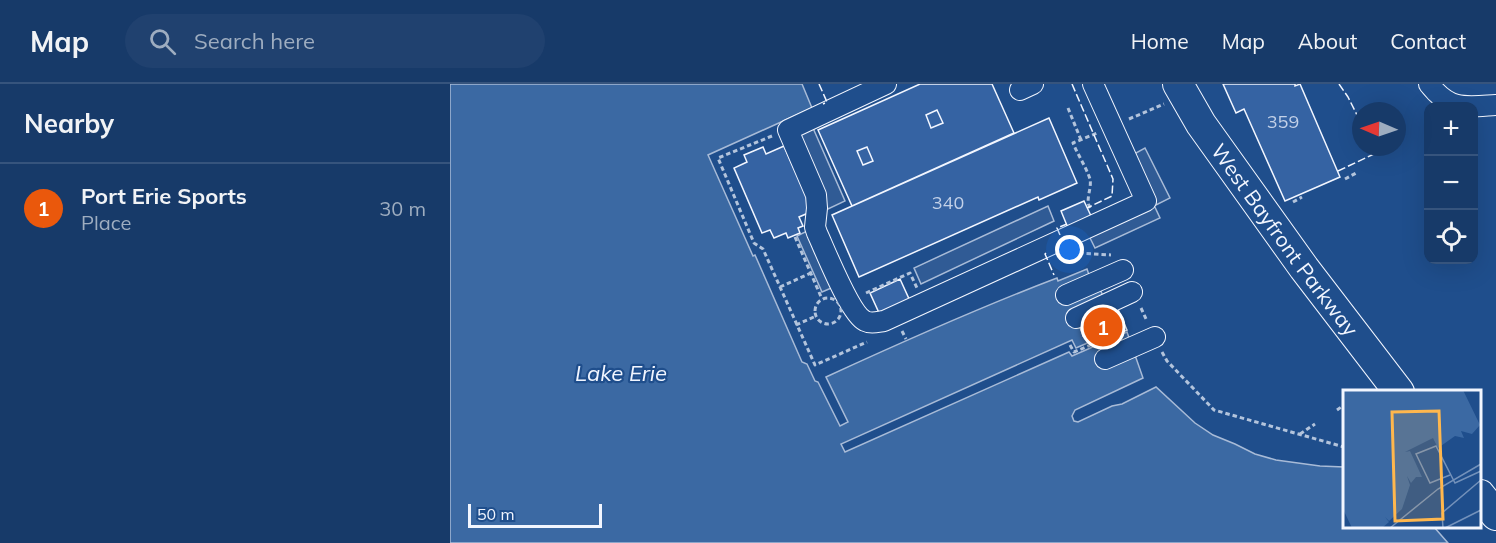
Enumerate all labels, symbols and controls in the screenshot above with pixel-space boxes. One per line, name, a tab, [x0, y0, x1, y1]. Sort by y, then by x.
search box	[125, 14, 545, 68]
text: Map	[30, 24, 89, 59]
icon: search	[146, 25, 179, 58]
text: Search here	[194, 27, 315, 55]
text: Home	[1131, 28, 1189, 54]
text: Map	[1222, 28, 1265, 54]
text: About	[1298, 28, 1357, 54]
text: Contact	[1390, 28, 1466, 54]
north arrow	[1352, 102, 1406, 156]
map controls	[1424, 102, 1478, 264]
button: +	[1424, 102, 1478, 156]
text: Nearby	[24, 107, 114, 140]
house number: 359	[1267, 110, 1299, 133]
street label: West Bayfront Parkway	[1206, 138, 1364, 341]
button: −	[1424, 156, 1478, 210]
text: Port Erie Sports	[81, 182, 247, 210]
house number: 340	[932, 191, 964, 214]
text: 1	[38, 196, 50, 221]
text: 30 m	[379, 196, 426, 221]
text: Place	[81, 210, 131, 235]
button: locate	[1424, 210, 1478, 264]
your location	[1055, 235, 1084, 264]
pin: 1	[1084, 304, 1122, 350]
water label: Lake Erie	[575, 359, 667, 387]
inset map	[1343, 390, 1481, 528]
scale bar	[468, 501, 602, 528]
text: 50 m	[477, 504, 514, 524]

